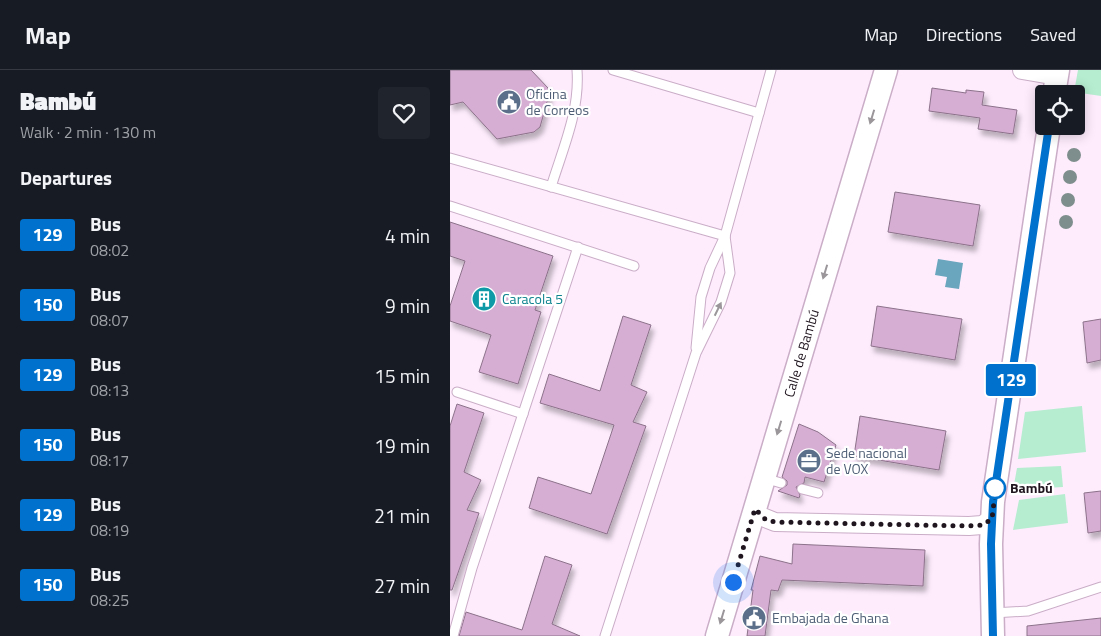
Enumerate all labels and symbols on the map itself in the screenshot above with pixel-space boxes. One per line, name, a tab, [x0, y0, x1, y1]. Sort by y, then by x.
place label: Oficina de Correos	[526, 83, 589, 120]
public building icon: Oficina de Correos	[496, 89, 522, 115]
one-way arrow	[867, 109, 875, 124]
one-way arrow	[821, 265, 829, 280]
building icon: Caracola 5	[471, 286, 497, 312]
place label: Caracola 5	[502, 288, 563, 309]
one-way arrow	[714, 302, 722, 316]
street label: Calle de Bambú	[778, 307, 824, 400]
line badge: 129	[982, 364, 1040, 396]
one-way arrow	[774, 421, 782, 436]
place label: Sede nacional de VOX	[826, 442, 907, 479]
office icon: Sede nacional de VOX	[796, 448, 822, 474]
marker: Bambú	[984, 477, 1006, 499]
place label: Bambú	[1010, 477, 1053, 498]
your location	[721, 570, 746, 595]
public building icon: Embajada de Ghana	[741, 605, 767, 631]
place label: Embajada de Ghana	[772, 607, 889, 628]
one-way arrow	[718, 610, 726, 625]

